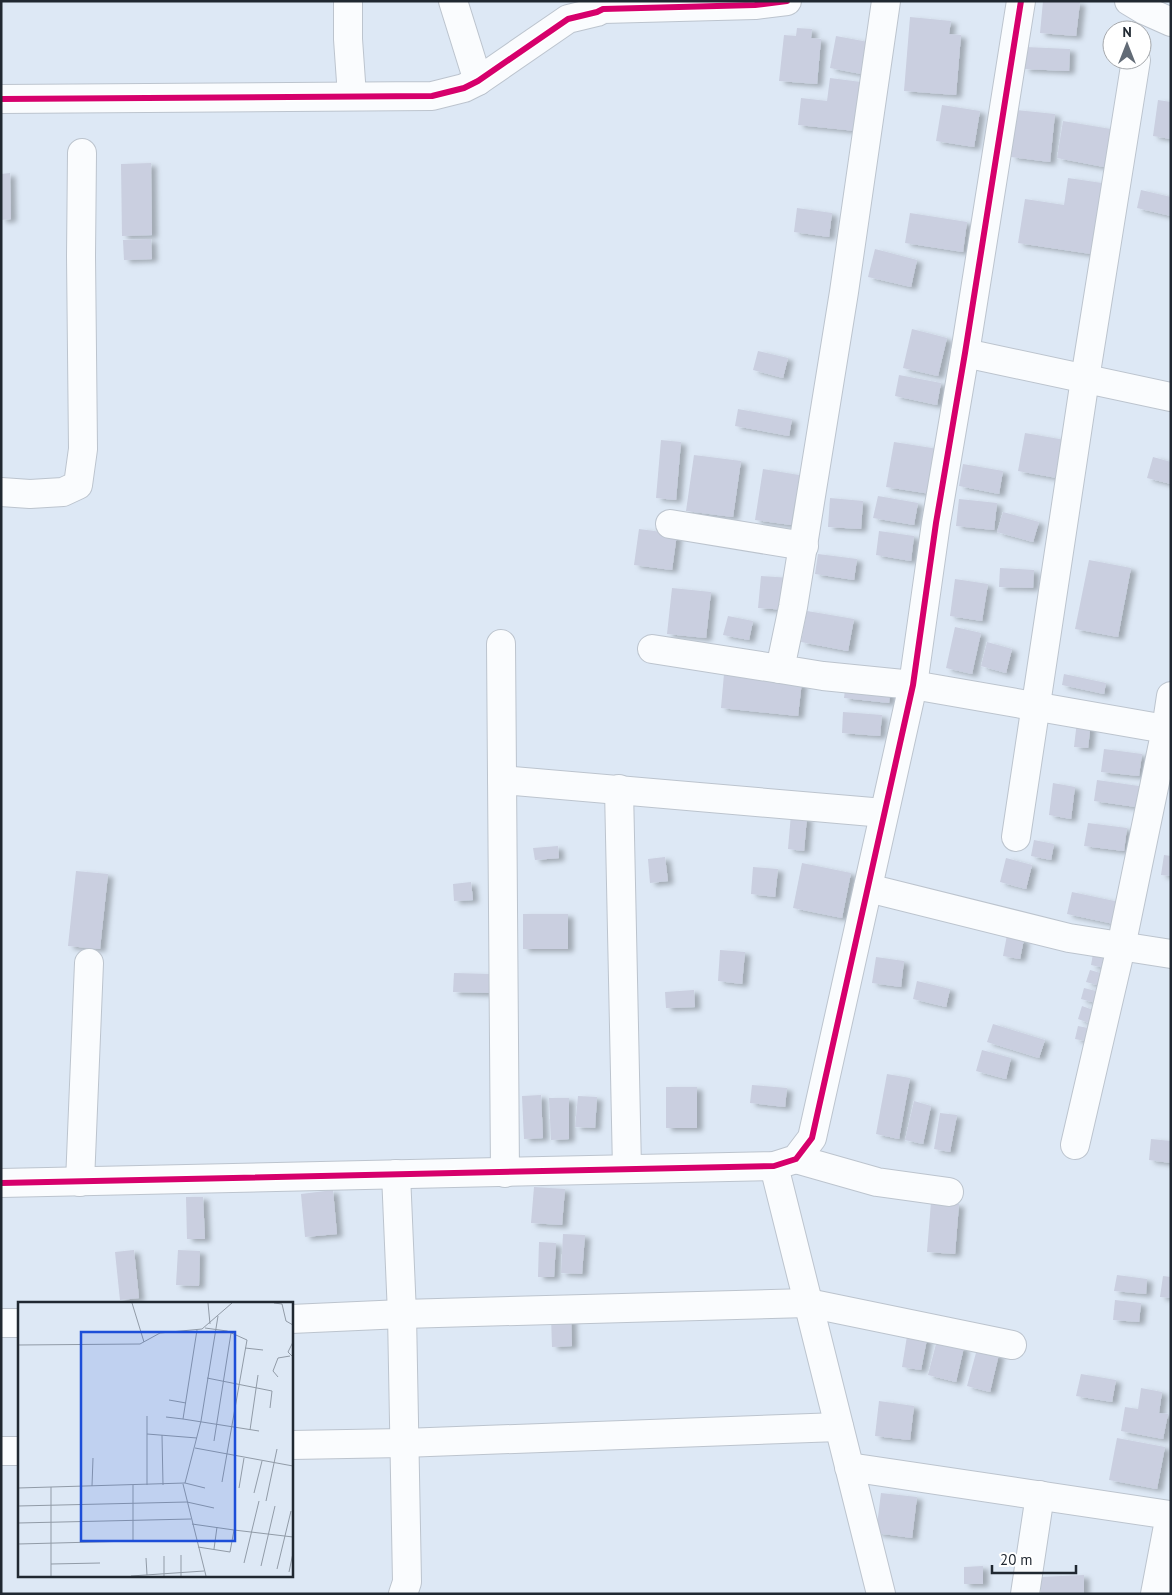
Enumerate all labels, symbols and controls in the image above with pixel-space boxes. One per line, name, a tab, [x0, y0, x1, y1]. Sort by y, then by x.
north arrow	[1102, 20, 1152, 70]
text: N	[1122, 23, 1132, 41]
inset map	[18, 1302, 292, 1578]
scale bar	[992, 1542, 1076, 1574]
text: 20 m	[1000, 1550, 1033, 1569]

